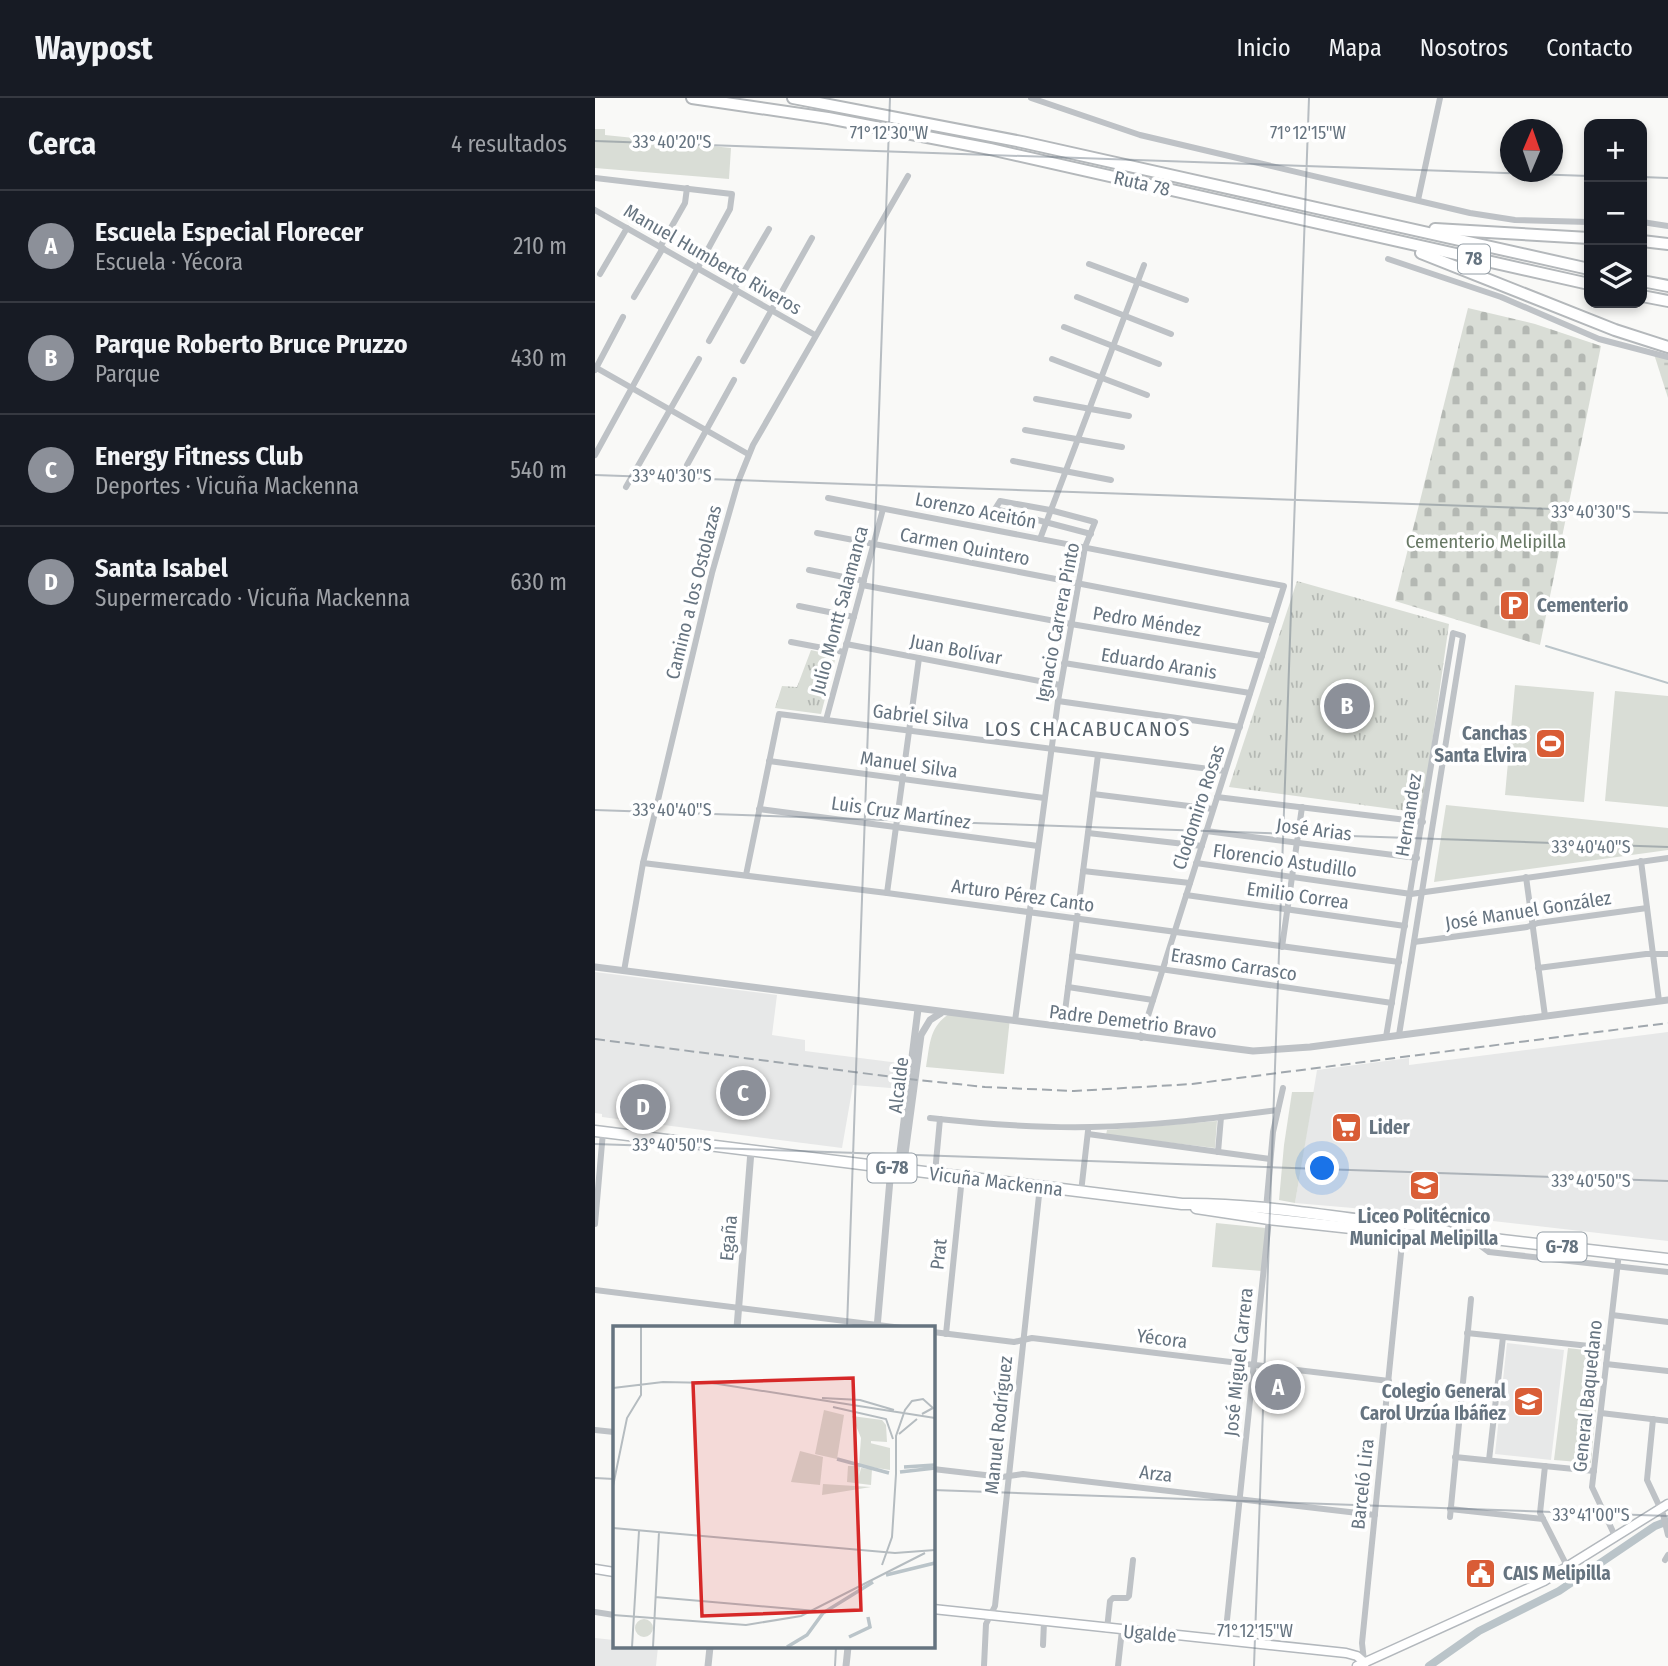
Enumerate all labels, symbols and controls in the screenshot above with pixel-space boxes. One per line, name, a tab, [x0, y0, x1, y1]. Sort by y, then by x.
text: Waypost	[35, 28, 153, 68]
text: Inicio	[1237, 34, 1291, 62]
text: Mapa	[1329, 34, 1382, 62]
text: Nosotros	[1420, 34, 1508, 62]
text: Contacto	[1546, 34, 1633, 62]
north arrow	[1500, 119, 1563, 182]
map controls	[1584, 119, 1647, 308]
button: +	[1584, 119, 1647, 182]
text: 71°12'30"W	[850, 122, 929, 144]
text: 71°12'15"W	[1270, 122, 1347, 144]
text: Cerca	[28, 126, 96, 162]
text: 4 resultados	[451, 130, 567, 158]
text: 33°40'20"S	[632, 131, 712, 153]
street label: Ruta 78	[1112, 166, 1172, 201]
button: −	[1584, 182, 1647, 245]
street label: Manuel Humberto Riveros	[620, 199, 806, 320]
text: Escuela Especial Florecer	[95, 217, 363, 248]
text: A	[45, 232, 57, 260]
text: 210 m	[513, 232, 567, 260]
road number: 78	[1458, 244, 1490, 274]
button: layers	[1584, 245, 1647, 308]
text: Escuela · Yécora	[95, 248, 243, 276]
text: Parque Roberto Bruce Pruzzo	[95, 329, 408, 360]
text: B	[45, 344, 57, 372]
text: 430 m	[511, 344, 567, 372]
text: Parque	[95, 360, 160, 388]
text: Energy Fitness Club	[95, 441, 303, 472]
text: C	[45, 456, 57, 484]
text: 540 m	[510, 456, 567, 484]
text: 33°40'30"S	[632, 465, 712, 487]
text: Deportes · Vicuña Mackenna	[95, 472, 359, 500]
street label: Lorenzo Aceitón	[913, 487, 1039, 534]
text: 33°40'30"S	[1551, 501, 1631, 523]
street label: Camino a los Ostolazas	[661, 503, 726, 682]
street label: Julio Montt Salamanca	[806, 523, 873, 697]
street label: Carmen Quintero	[898, 523, 1032, 570]
park label: Cementerio Melipilla	[1406, 530, 1566, 553]
street label: Ignacio Carrera Pinto	[1031, 540, 1084, 704]
text: Santa Isabel	[95, 553, 228, 584]
text: D	[44, 568, 58, 596]
text: 630 m	[510, 568, 567, 596]
text: Supermercado · Vicuña Mackenna	[95, 584, 410, 612]
parking icon: Cementerio	[1497, 588, 1531, 622]
place label: Cementerio	[1537, 594, 1628, 617]
street label: Pedro Méndez	[1091, 602, 1203, 641]
street label: Juan Bolívar	[908, 629, 1004, 670]
street label: Eduardo Aranis	[1099, 643, 1218, 684]
pin: B	[1324, 680, 1370, 732]
street label: Gabriel Silva	[871, 699, 971, 734]
district label: LOS CHACABUCANOS	[985, 716, 1191, 742]
place label: Canchas Santa Elvira	[1434, 722, 1528, 767]
sports icon: Canchas Santa Elvira	[1533, 727, 1567, 761]
street label: Clodomiro Rosas	[1167, 742, 1229, 872]
street label: Manuel Silva	[859, 746, 959, 783]
street label: Hernandez	[1391, 771, 1426, 858]
street label: Luis Cruz Martínez	[830, 791, 973, 834]
text: 33°40'40"S	[632, 799, 712, 821]
street label: José Arias	[1275, 813, 1353, 846]
text: 33°40'40"S	[1551, 836, 1631, 858]
street label: Florencio Astudillo	[1211, 839, 1358, 882]
street label: Arturo Pérez Canto	[950, 874, 1096, 917]
street label: Emilio Correa	[1245, 877, 1350, 914]
street label: José Manuel González	[1443, 886, 1613, 935]
street label: Erasmo Carrasco	[1169, 943, 1299, 986]
street label: Padre Demetrio Bravo	[1048, 1000, 1218, 1043]
street label: Alcalde	[884, 1056, 913, 1114]
pin: C	[720, 1067, 766, 1119]
pin: D	[620, 1081, 666, 1133]
supermarket icon: Lider	[1329, 1110, 1363, 1144]
place label: Lider	[1369, 1116, 1411, 1139]
text: 33°40'50"S	[632, 1134, 712, 1156]
your location	[1305, 1151, 1339, 1185]
road number: G-78	[867, 1154, 917, 1182]
street label: Vicuña Mackenna	[928, 1162, 1064, 1201]
school or university icon: Liceo Politécnico Municipal Melipilla	[1407, 1168, 1441, 1202]
text: 33°40'50"S	[1551, 1170, 1631, 1192]
place label: Liceo Politécnico Municipal Melipilla	[1350, 1205, 1498, 1250]
street label: Egaña	[715, 1214, 742, 1262]
road number: G-78	[1537, 1232, 1587, 1262]
street label: Prat	[925, 1237, 952, 1271]
street label: José Miguel Carrera	[1219, 1287, 1258, 1437]
street label: General Baquedano	[1568, 1319, 1607, 1473]
street label: Yécora	[1135, 1324, 1189, 1353]
inset map	[613, 1326, 935, 1648]
street label: Manuel Rodríguez	[980, 1354, 1017, 1495]
pin: A	[1255, 1361, 1301, 1413]
place label: Colegio General Carol Urzúa Ibáñez	[1360, 1380, 1507, 1425]
school or university icon: Colegio General Carol Urzúa Ibáñez	[1512, 1385, 1546, 1419]
street label: Barceló Lira	[1346, 1438, 1379, 1530]
street label: Arza	[1138, 1460, 1174, 1487]
text: 33°41'00"S	[1552, 1504, 1630, 1526]
public building icon: CAIS Melipilla	[1463, 1556, 1497, 1590]
place label: CAIS Melipilla	[1503, 1562, 1611, 1585]
street label: Ugalde	[1122, 1620, 1178, 1647]
text: 71°12'15"W	[1217, 1620, 1294, 1642]

